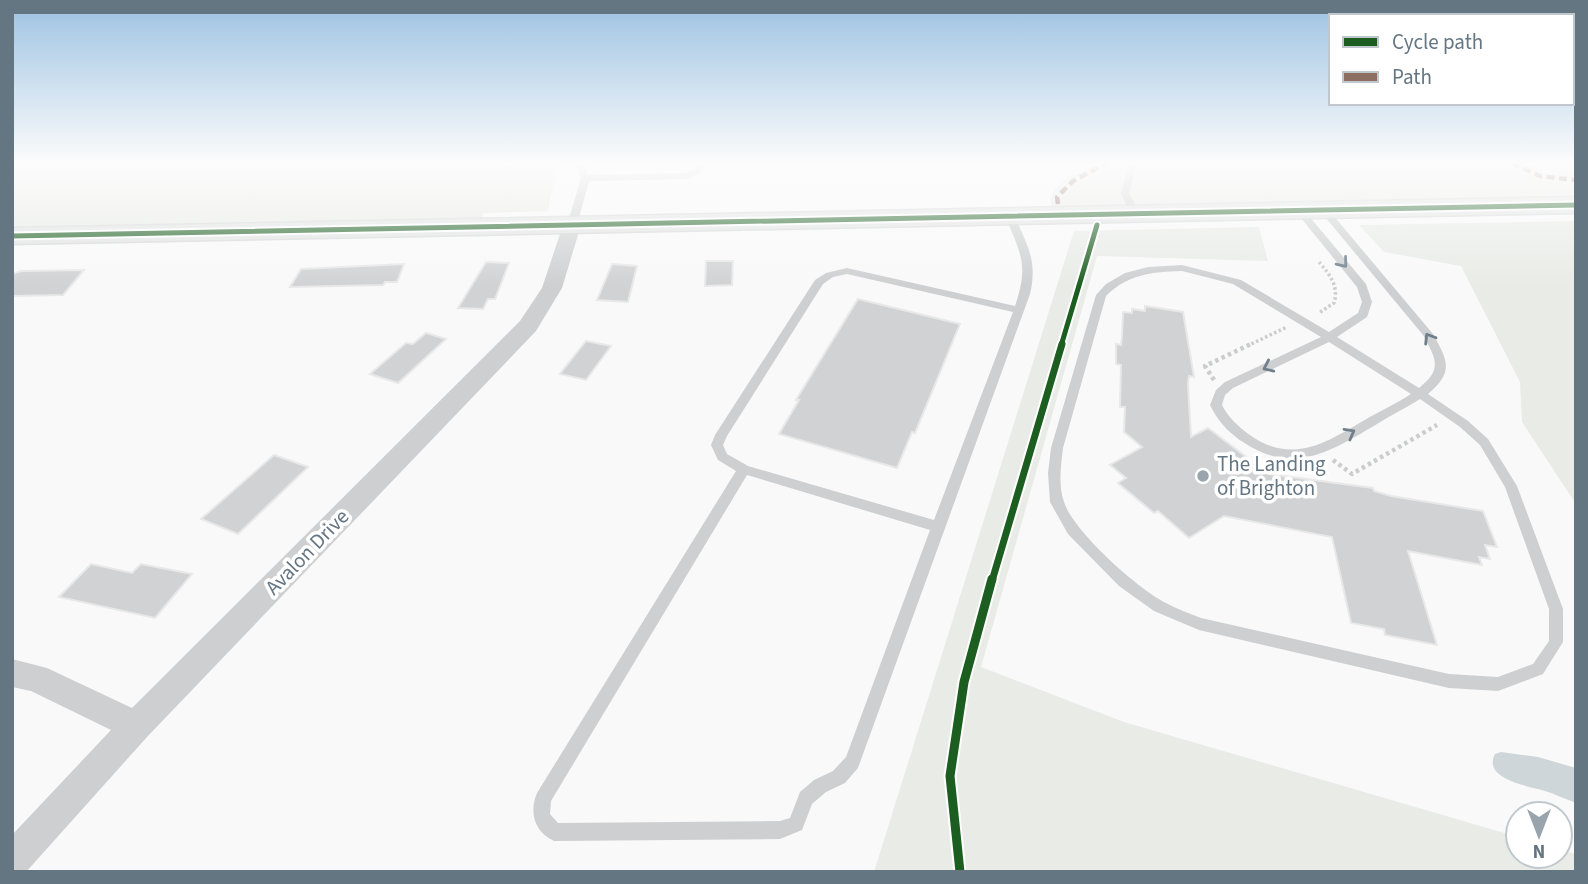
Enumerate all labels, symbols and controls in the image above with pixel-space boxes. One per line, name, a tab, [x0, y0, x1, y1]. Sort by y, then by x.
legend	[1329, 14, 1574, 105]
text: Cycle path	[1392, 27, 1483, 57]
text: Path	[1392, 62, 1432, 92]
one-way arrow	[1335, 255, 1348, 268]
one-way arrow	[1425, 333, 1438, 346]
one-way arrow	[1263, 358, 1275, 372]
one-way arrow	[1343, 428, 1355, 441]
place label: The Landing of Brighton	[1217, 449, 1326, 503]
marker: The Landing of Brighton	[1195, 468, 1211, 484]
street label: Avalon Drive	[258, 502, 356, 602]
north arrow	[1504, 800, 1574, 870]
text: N	[1533, 837, 1545, 864]

